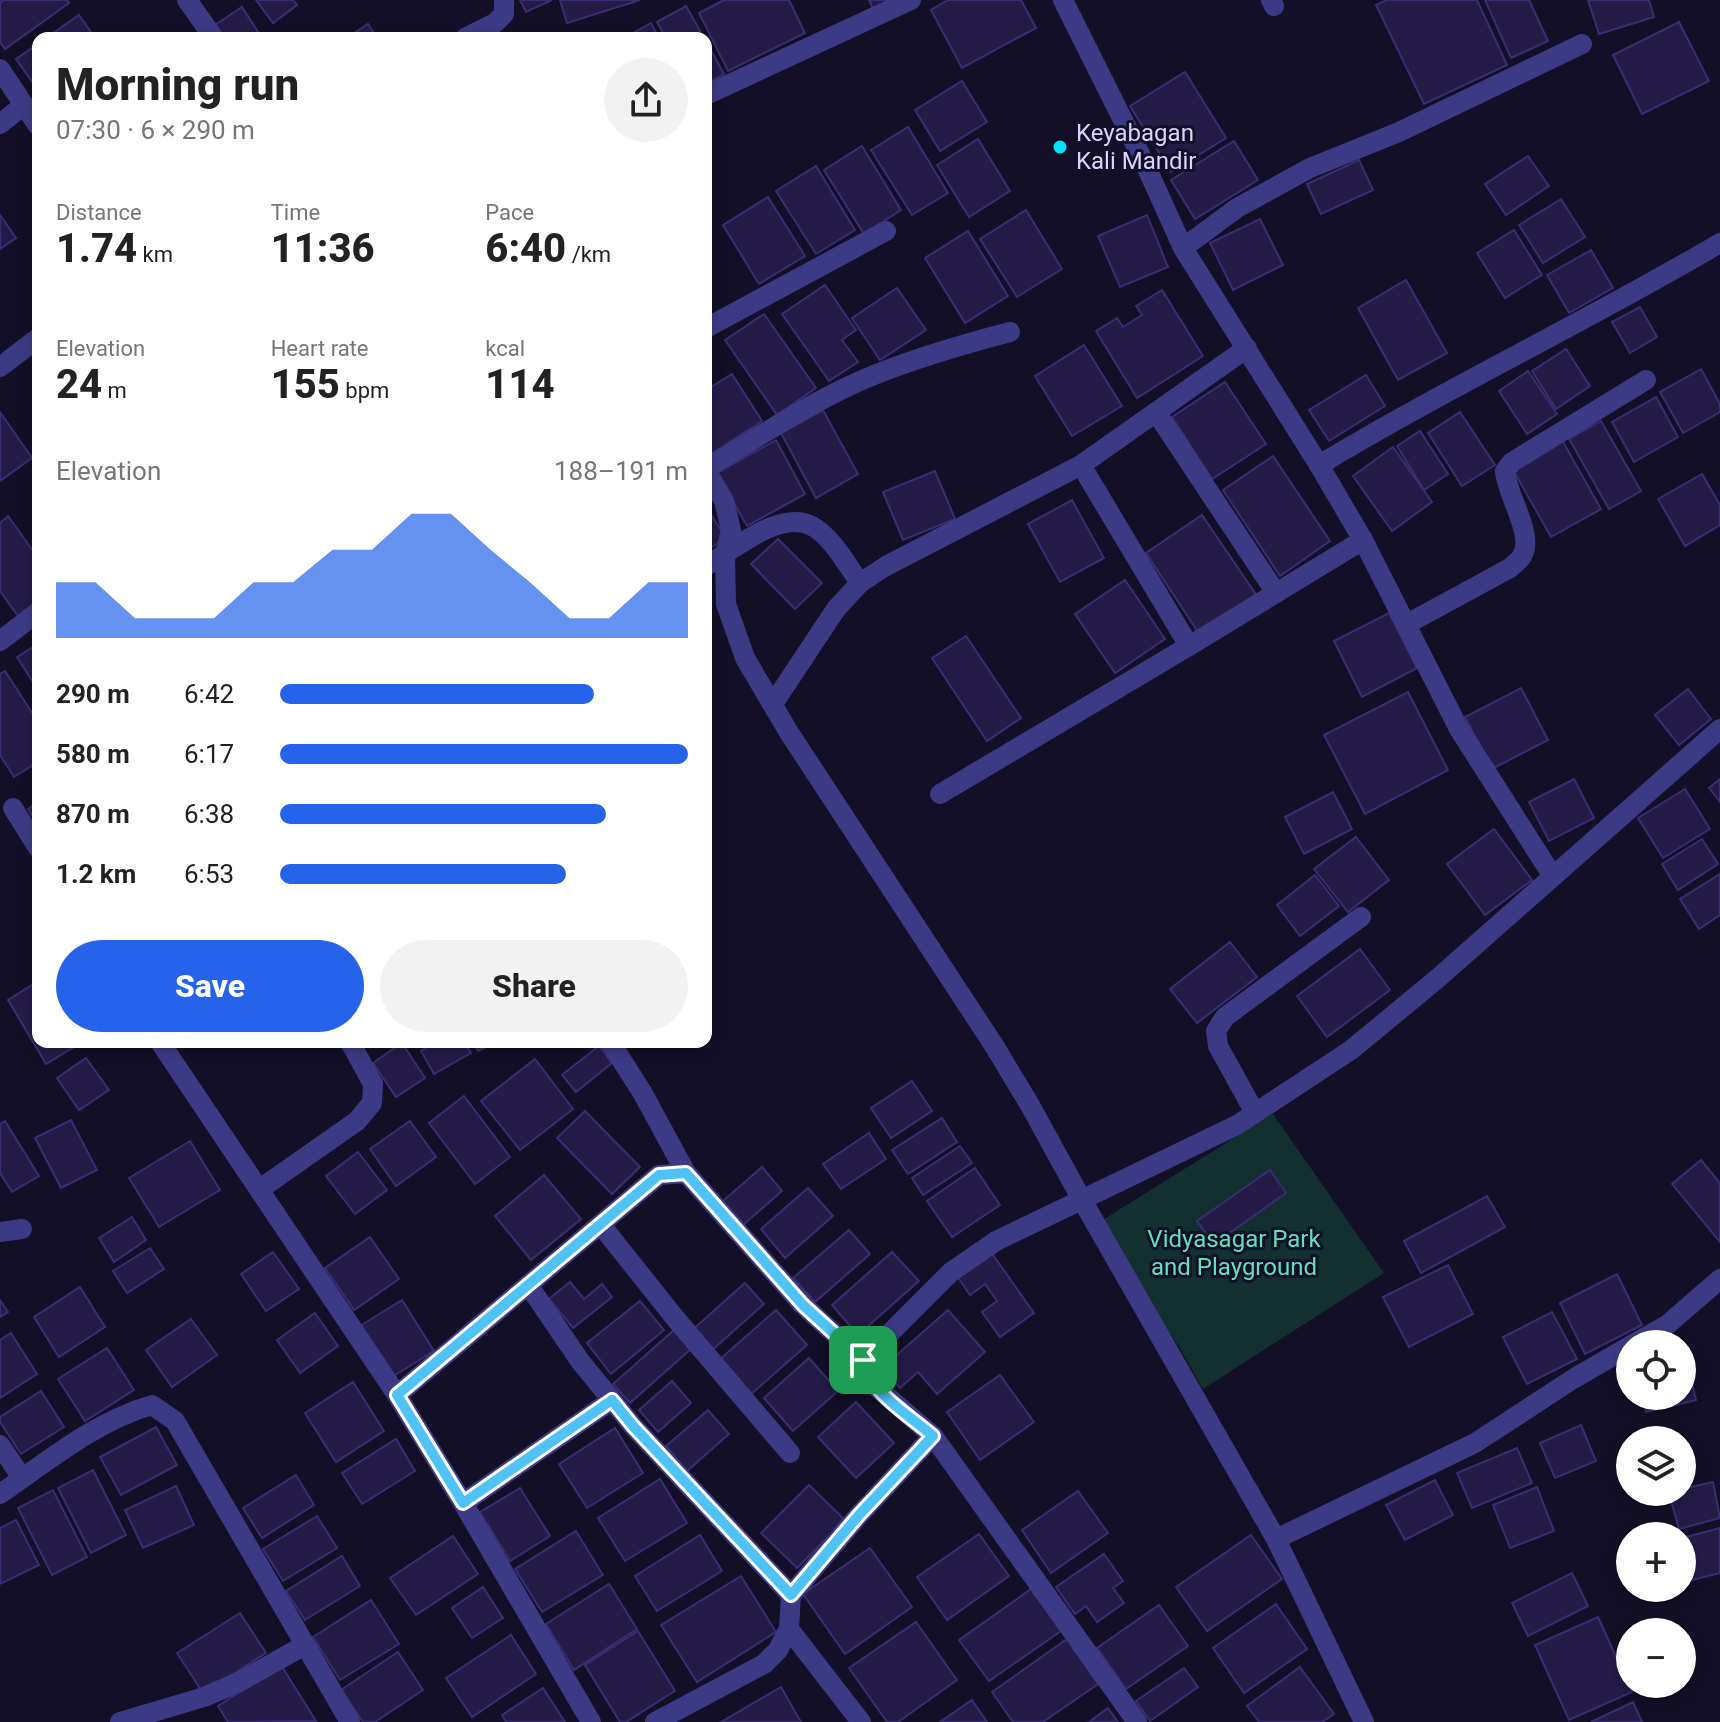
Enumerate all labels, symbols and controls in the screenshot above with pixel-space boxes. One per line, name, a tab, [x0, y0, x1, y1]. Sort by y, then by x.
button: share	[604, 58, 688, 142]
text: Morning run	[56, 59, 299, 111]
text: 07:30 · 6 × 290 m	[56, 115, 255, 145]
place label: Keyabagan Kali Mandir	[1076, 119, 1197, 175]
marker: Keyabagan Kali Mandir	[1051, 138, 1069, 156]
text: Distance	[56, 200, 142, 225]
text: Time	[271, 200, 320, 225]
text: Pace	[485, 200, 534, 225]
text: 1.74	[56, 225, 137, 272]
text: 11:36	[271, 225, 375, 272]
text: 6:40	[485, 225, 566, 272]
text: km	[137, 242, 173, 267]
text: /km	[566, 242, 611, 267]
text: Elevation	[56, 336, 145, 361]
text: Heart rate	[271, 336, 369, 361]
text: kcal	[485, 336, 525, 361]
text: 24	[56, 361, 102, 408]
text: 155	[271, 361, 340, 408]
text: 114	[485, 361, 555, 408]
text: m	[102, 378, 127, 403]
text: bpm	[340, 378, 389, 403]
text: Elevation	[56, 456, 161, 486]
text: 188–191 m	[554, 456, 688, 486]
text: 290 m	[56, 679, 130, 709]
text: 6:42	[184, 679, 234, 709]
text: 580 m	[56, 739, 130, 769]
text: 6:17	[184, 739, 234, 769]
text: 870 m	[56, 799, 130, 829]
text: 6:38	[184, 799, 234, 829]
text: 1.2 km	[56, 859, 136, 889]
text: 6:53	[184, 859, 234, 889]
button: Save	[56, 940, 364, 1032]
button: Share	[380, 940, 688, 1032]
park label: Vidyasagar Park and Playground	[1147, 1225, 1321, 1281]
pin	[829, 1326, 897, 1394]
map controls	[1616, 1330, 1696, 1698]
button: locate	[1616, 1330, 1696, 1410]
icon: arrive	[841, 1338, 885, 1382]
button: layers	[1616, 1426, 1696, 1506]
button: +	[1616, 1522, 1696, 1602]
button: −	[1616, 1618, 1696, 1698]

